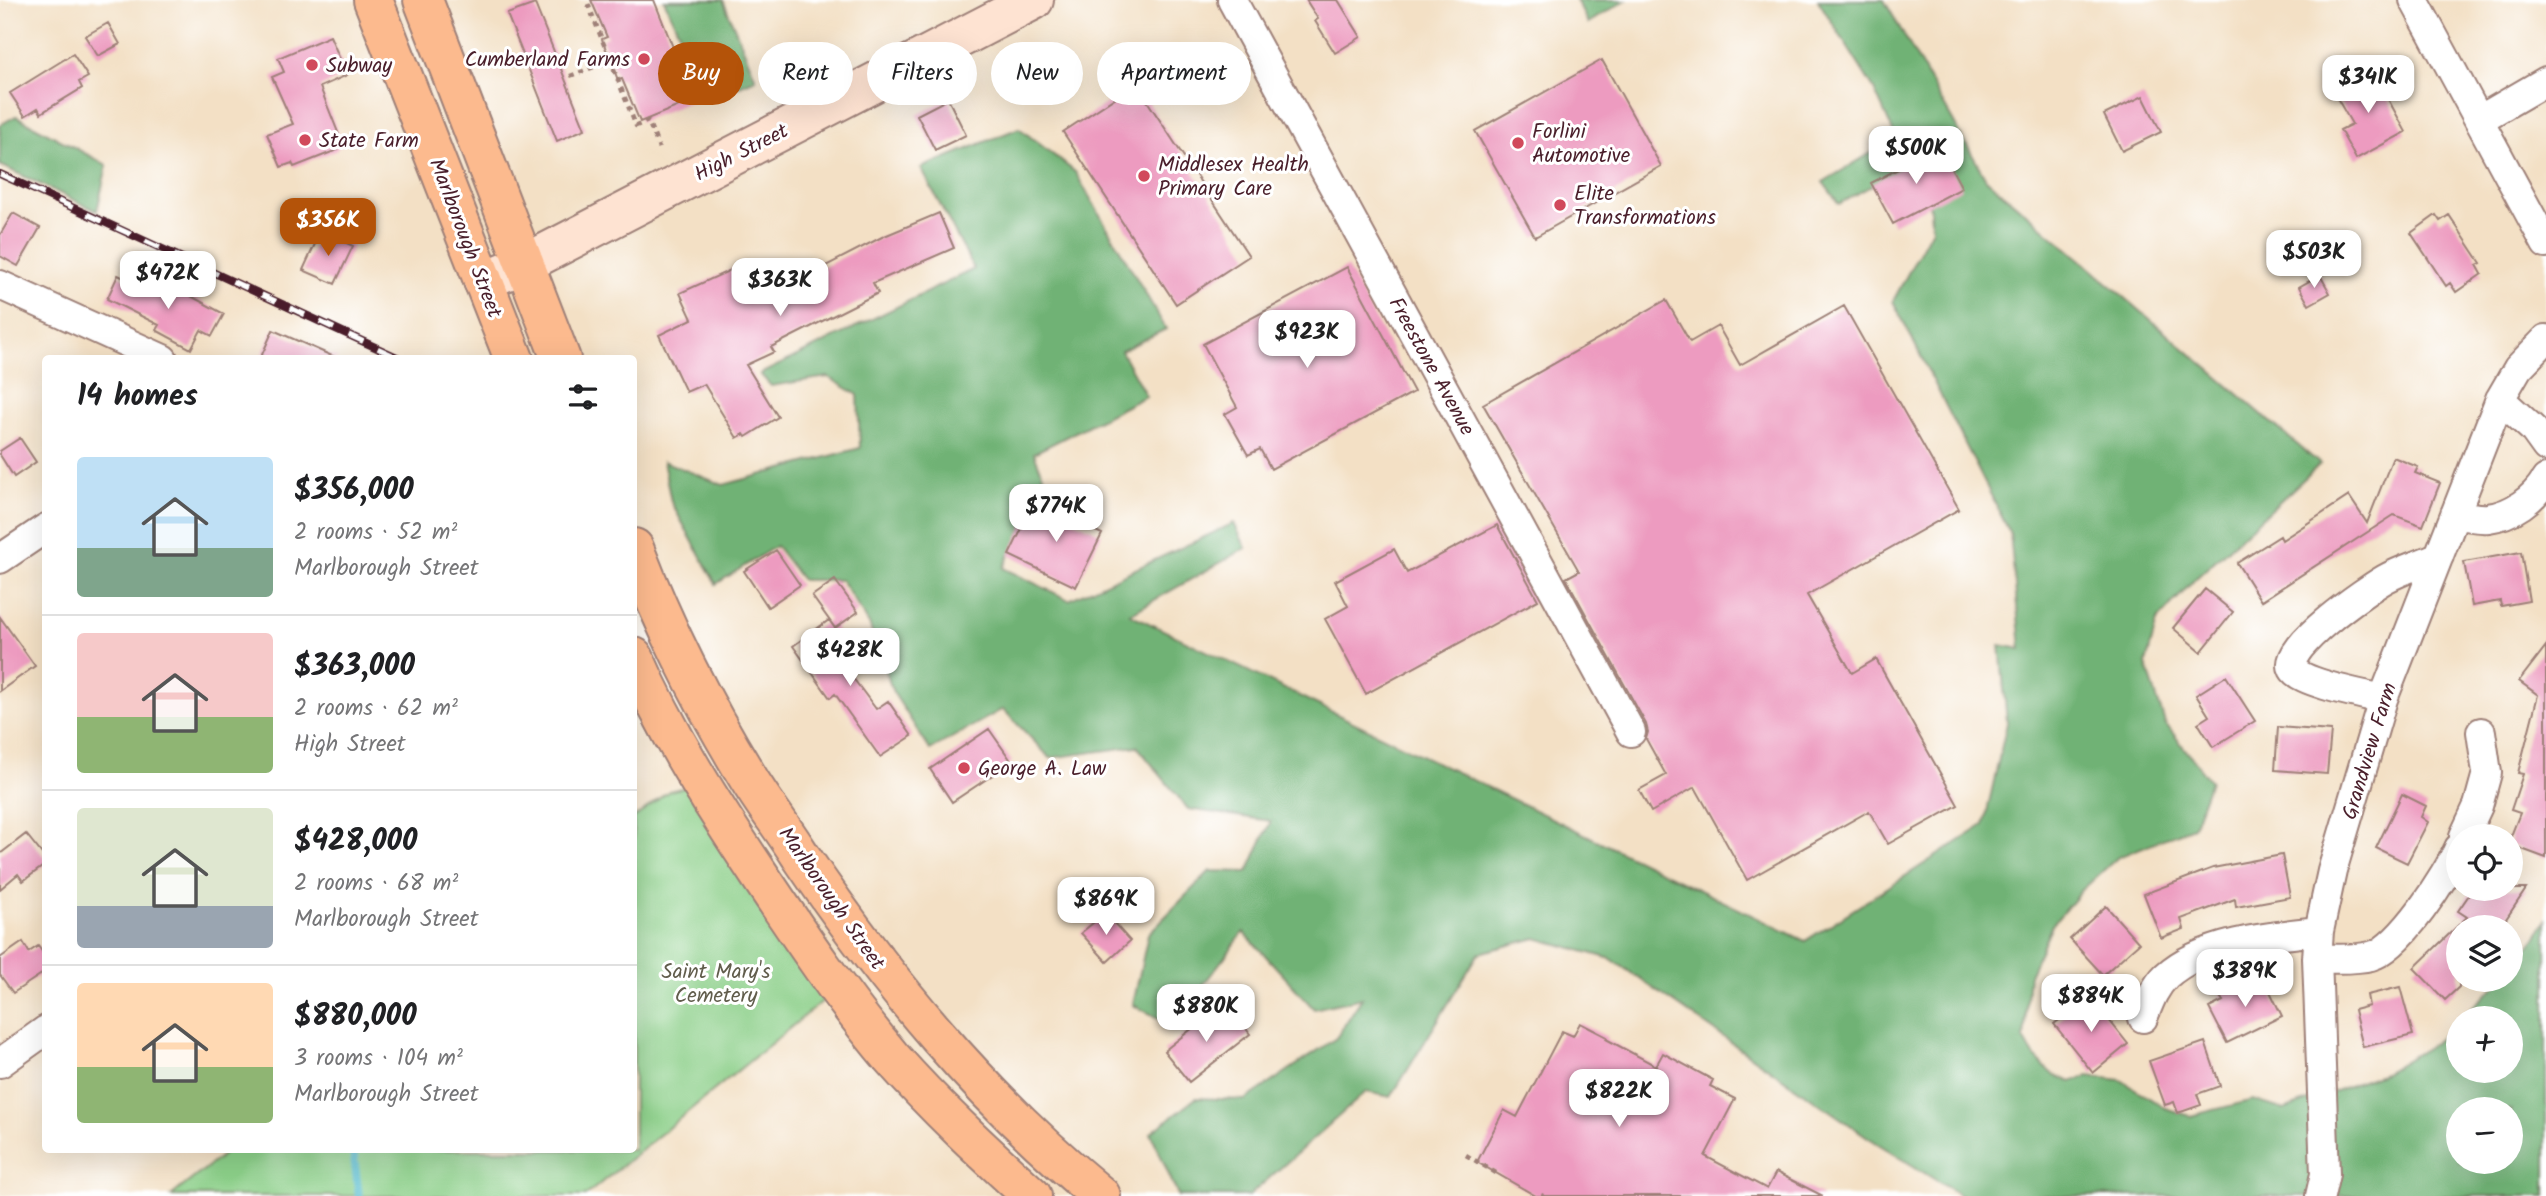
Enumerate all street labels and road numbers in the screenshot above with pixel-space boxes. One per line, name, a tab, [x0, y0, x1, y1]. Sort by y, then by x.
street label: High Street	[689, 115, 795, 191]
street label: Marlborough Street	[419, 154, 511, 324]
street label: Freestone Avenue	[1379, 291, 1483, 443]
street label: Grandview Farm	[2334, 679, 2407, 824]
street label: Marlborough Street	[769, 820, 893, 978]

